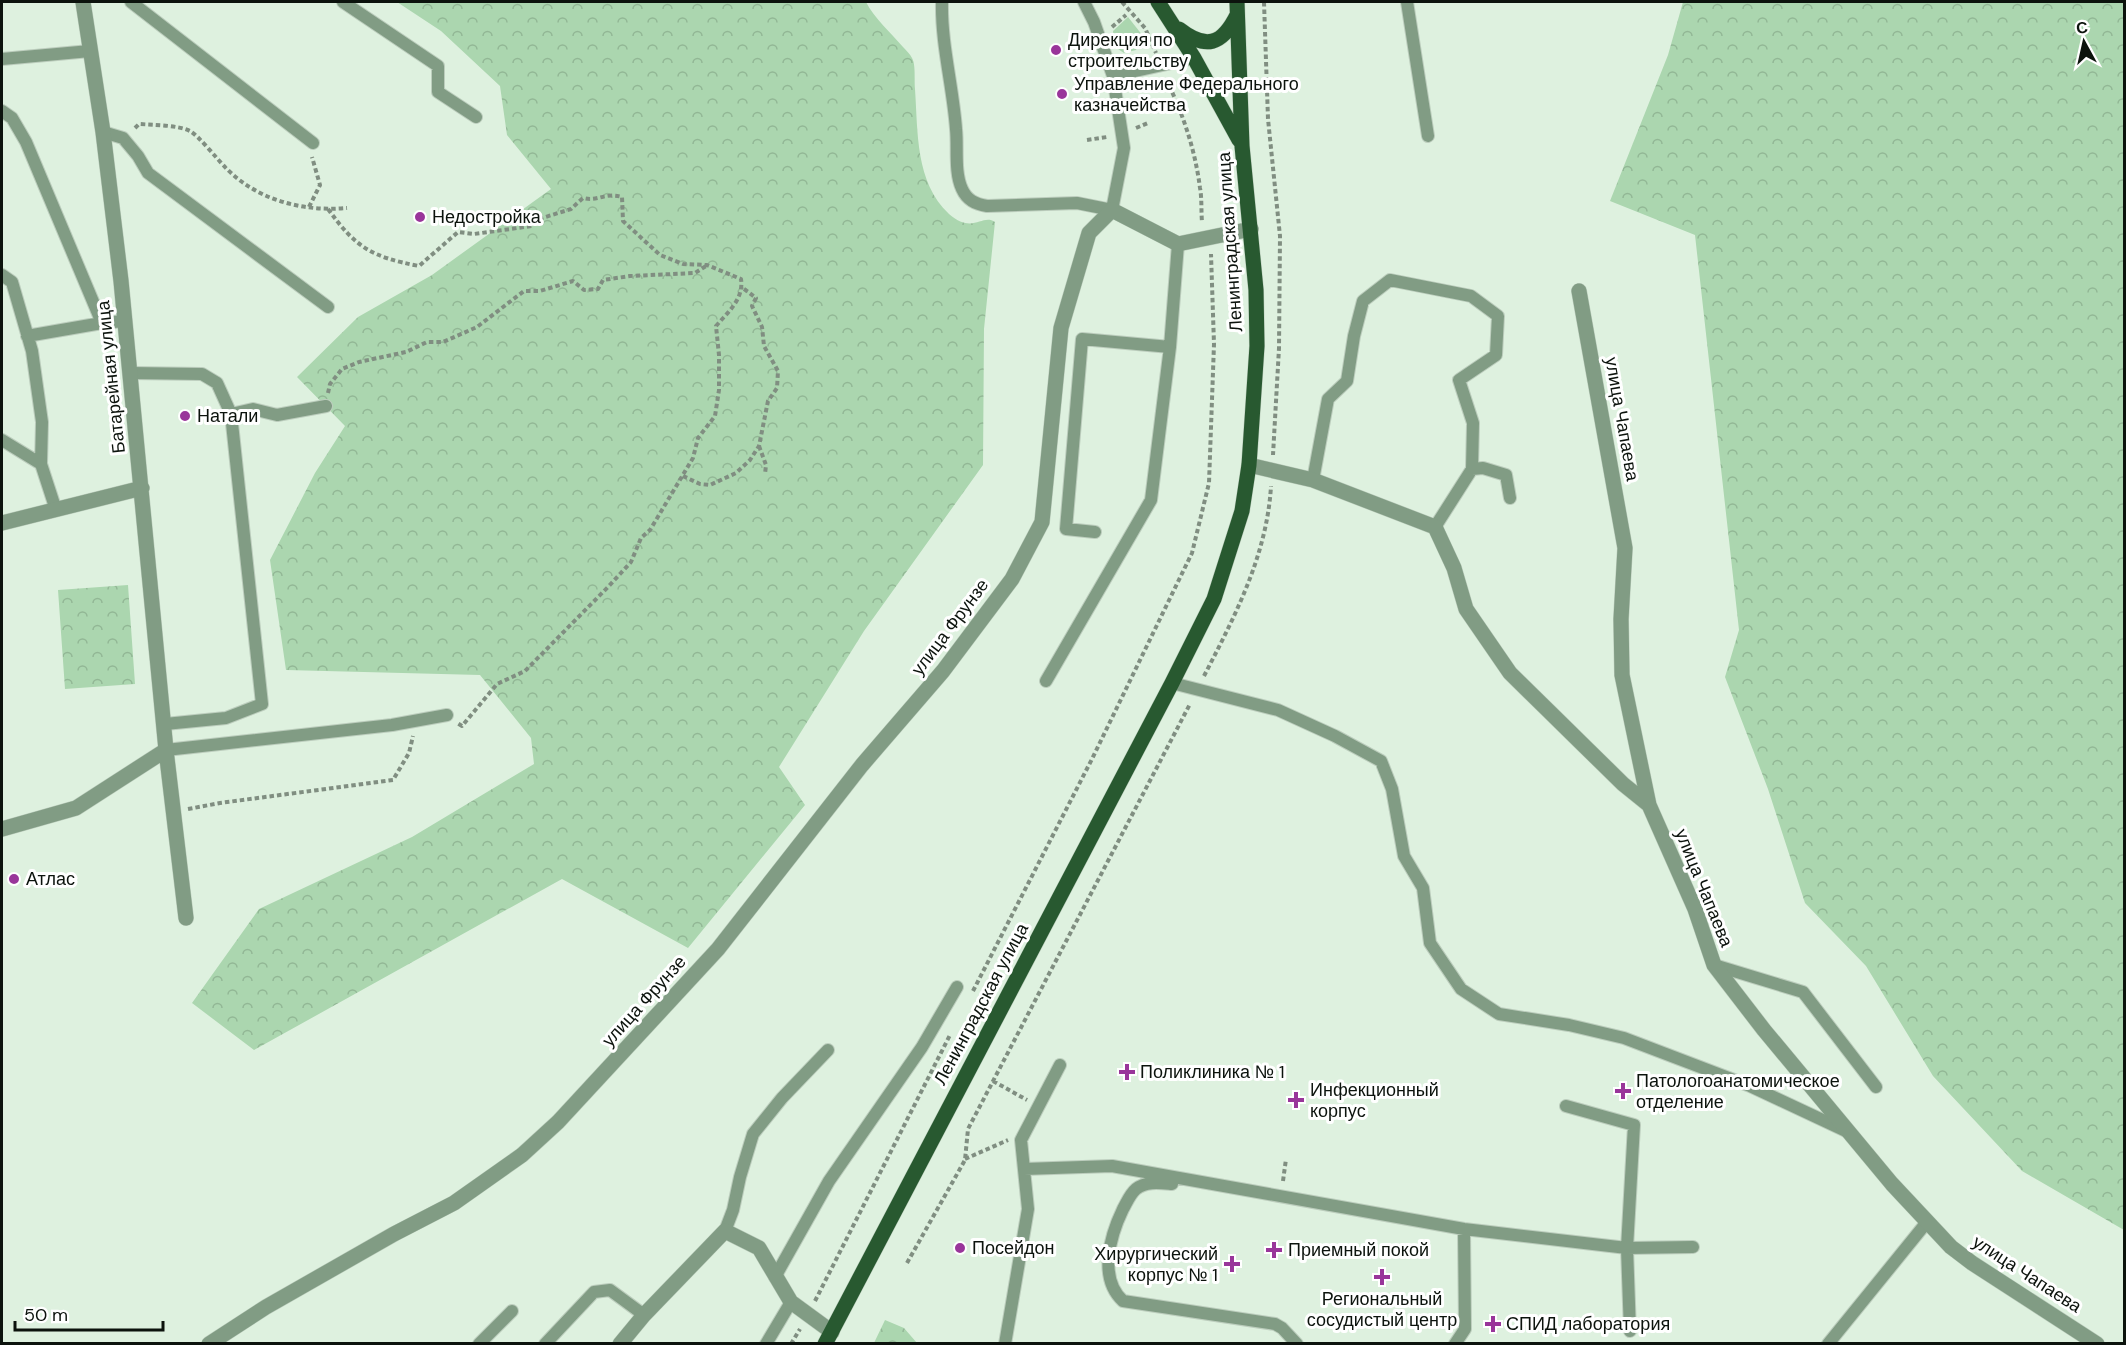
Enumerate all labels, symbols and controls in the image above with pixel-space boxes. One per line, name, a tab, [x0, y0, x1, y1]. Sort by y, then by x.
north arrow	[2054, 12, 2114, 72]
text: С	[2075, 16, 2090, 39]
place label: Дирекция по строительству	[1068, 28, 1188, 73]
marker: Дирекция по строительству	[1049, 43, 1063, 57]
place label: Управление Федерального казначейства	[1074, 72, 1299, 117]
marker: Управление Федерального казначейства	[1055, 87, 1069, 101]
street label: Ленинградская улица	[1212, 150, 1248, 333]
place label: Недостройка	[432, 205, 542, 229]
marker: Недостройка	[413, 210, 427, 224]
street label: Батарейная улица	[91, 298, 131, 455]
street label: улица Чапаева	[1599, 355, 1645, 484]
place label: Натали	[197, 404, 258, 428]
marker: Натали	[178, 409, 192, 423]
street label: улица Фрунзе	[906, 574, 994, 680]
street label: улица Чапаева	[1669, 825, 1739, 952]
place label: Атлас	[26, 867, 75, 891]
marker: Атлас	[7, 872, 21, 886]
street label: Ленинградская улица	[928, 918, 1034, 1089]
street label: улица Фрунзе	[597, 950, 691, 1052]
place label: Поликлиника № 1	[1140, 1060, 1285, 1084]
marker: Поликлиника № 1	[1118, 1063, 1136, 1081]
place label: Патологоанатомическое отделение	[1636, 1069, 1840, 1114]
place label: Инфекционный корпус	[1310, 1078, 1439, 1123]
marker: Патологоанатомическое отделение	[1614, 1082, 1632, 1100]
marker: Инфекционный корпус	[1287, 1091, 1305, 1109]
street label: улица Чапаева	[1968, 1230, 2087, 1319]
place label: Посейдон	[972, 1236, 1054, 1260]
place label: Приемный покой	[1288, 1238, 1429, 1262]
marker: Посейдон	[953, 1241, 967, 1255]
marker: Приемный покой	[1265, 1241, 1283, 1259]
place label: Хирургический корпус № 1	[1094, 1242, 1218, 1287]
marker: Хирургический корпус № 1	[1223, 1255, 1241, 1273]
marker: Региональный сосудистый центр	[1373, 1268, 1391, 1286]
place label: Региональный сосудистый центр	[1307, 1287, 1457, 1332]
scale bar	[15, 1294, 164, 1332]
text: 50 m	[24, 1303, 68, 1327]
place label: СПИД лаборатория	[1506, 1312, 1670, 1336]
marker: СПИД лаборатория	[1484, 1315, 1502, 1333]

